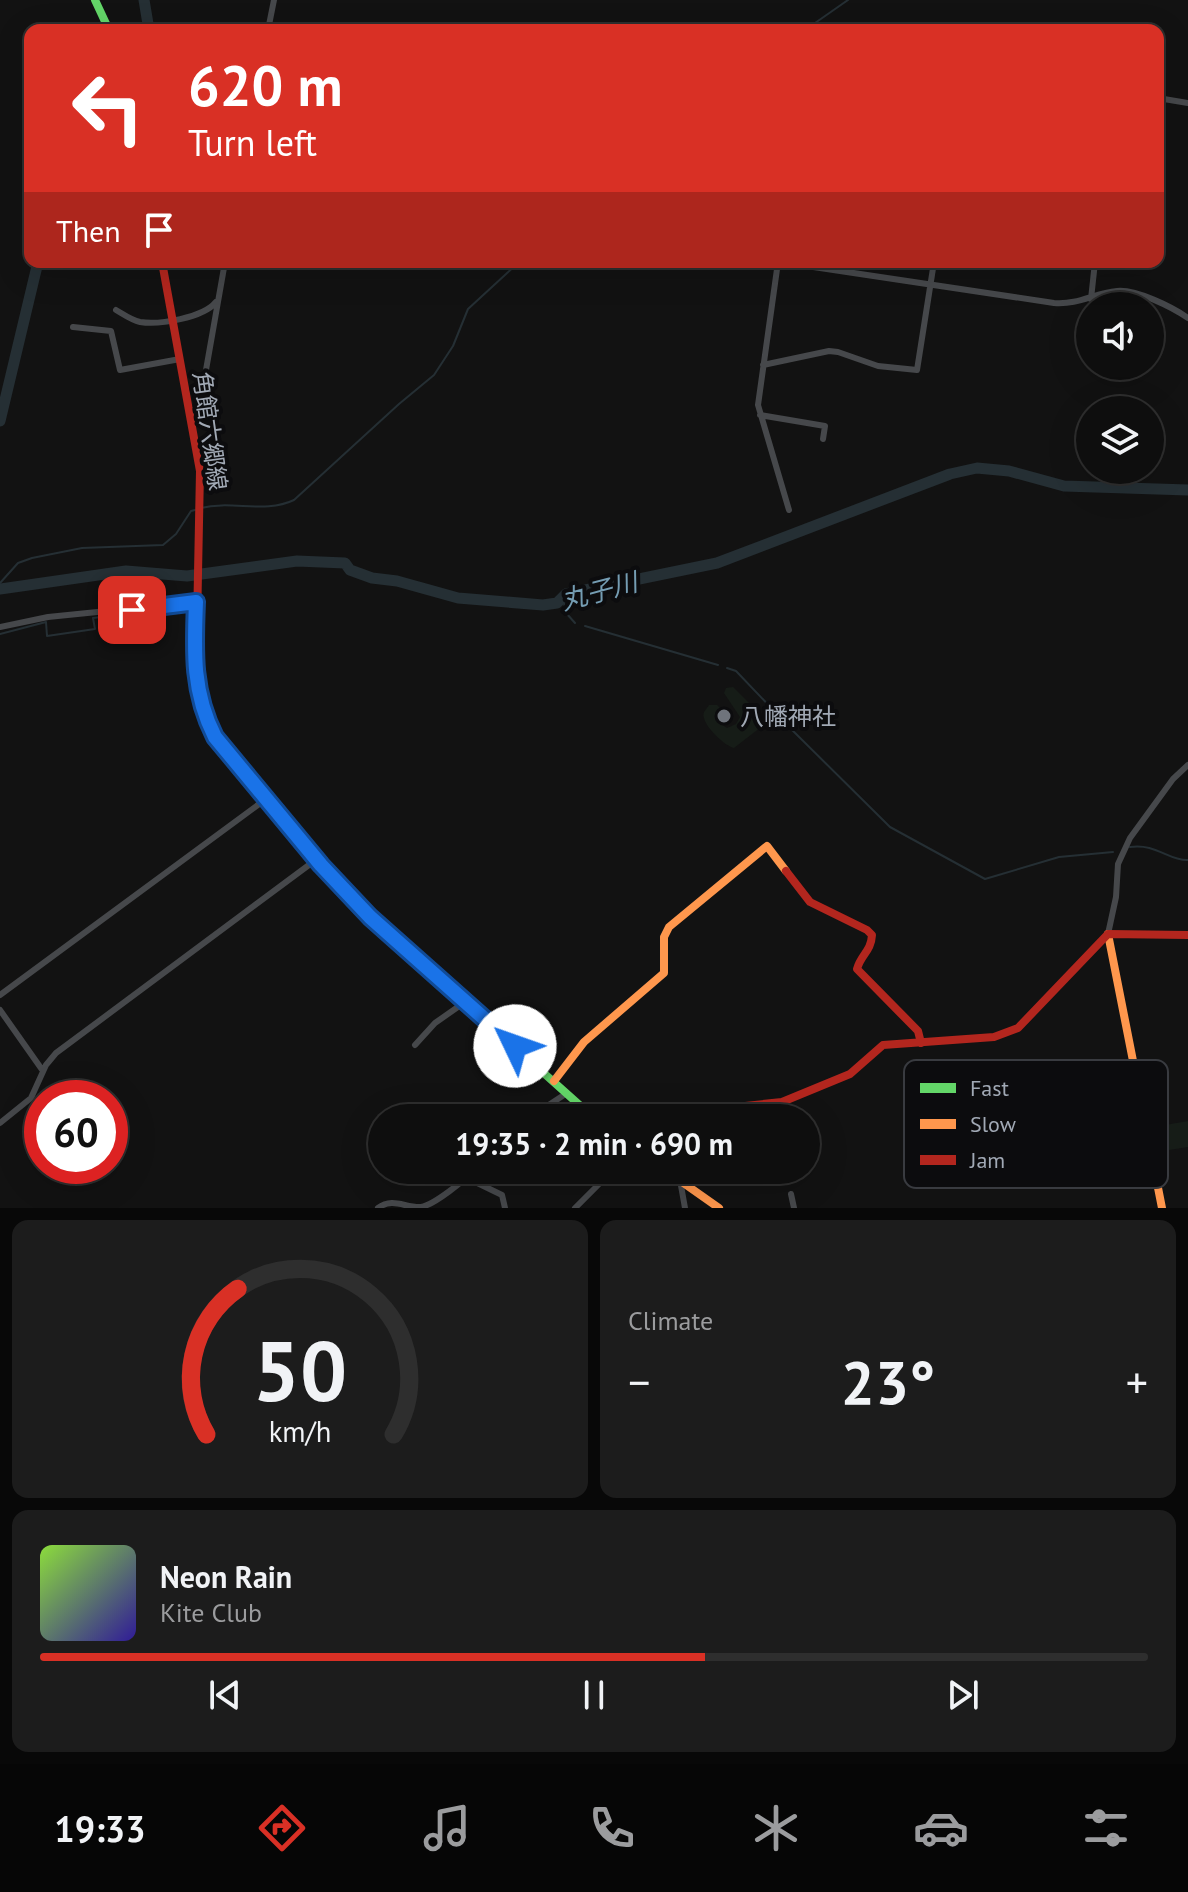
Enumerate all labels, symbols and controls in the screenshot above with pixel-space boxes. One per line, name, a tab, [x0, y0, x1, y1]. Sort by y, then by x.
text: 620 m	[188, 49, 343, 121]
icon: left	[56, 56, 160, 160]
text: Turn left	[188, 119, 317, 166]
icon: arrive	[137, 208, 181, 252]
text: Then	[56, 211, 121, 250]
map controls	[1076, 292, 1164, 484]
button: sound	[1076, 292, 1164, 380]
street label: 角館六郷線	[186, 369, 234, 493]
button: layers	[1076, 396, 1164, 484]
water label: 丸子川	[557, 564, 644, 617]
pin	[98, 576, 166, 644]
icon: arrive	[110, 588, 154, 632]
place label: 八幡神社	[740, 701, 836, 732]
marker: 八幡神社	[715, 707, 733, 725]
position arrow	[473, 1004, 557, 1088]
legend	[904, 1060, 1168, 1188]
text: Fast	[970, 1074, 1010, 1102]
speed limit sign: 60	[24, 1080, 128, 1184]
text: Slow	[970, 1110, 1016, 1138]
text: 19:35 · 2 min · 690 m	[455, 1124, 733, 1163]
text: Jam	[969, 1146, 1005, 1174]
text: Climate	[628, 1304, 713, 1337]
text: 50	[253, 1316, 347, 1424]
text: 23°	[841, 1343, 935, 1421]
text: −	[628, 1353, 650, 1410]
text: +	[1126, 1353, 1148, 1410]
text: km/h	[269, 1413, 331, 1450]
text: Neon Rain	[160, 1557, 292, 1596]
text: Kite Club	[160, 1596, 262, 1629]
icon: previous	[203, 1673, 247, 1717]
icon: pause	[572, 1673, 616, 1717]
icon: next	[941, 1673, 985, 1717]
icon: directions	[254, 1800, 310, 1856]
icon: music	[419, 1800, 475, 1856]
icon: phone	[584, 1800, 640, 1856]
icon: climate	[748, 1800, 804, 1856]
icon: car	[913, 1800, 969, 1856]
icon: filters	[1078, 1800, 1134, 1856]
text: 19:33	[54, 1805, 146, 1852]

